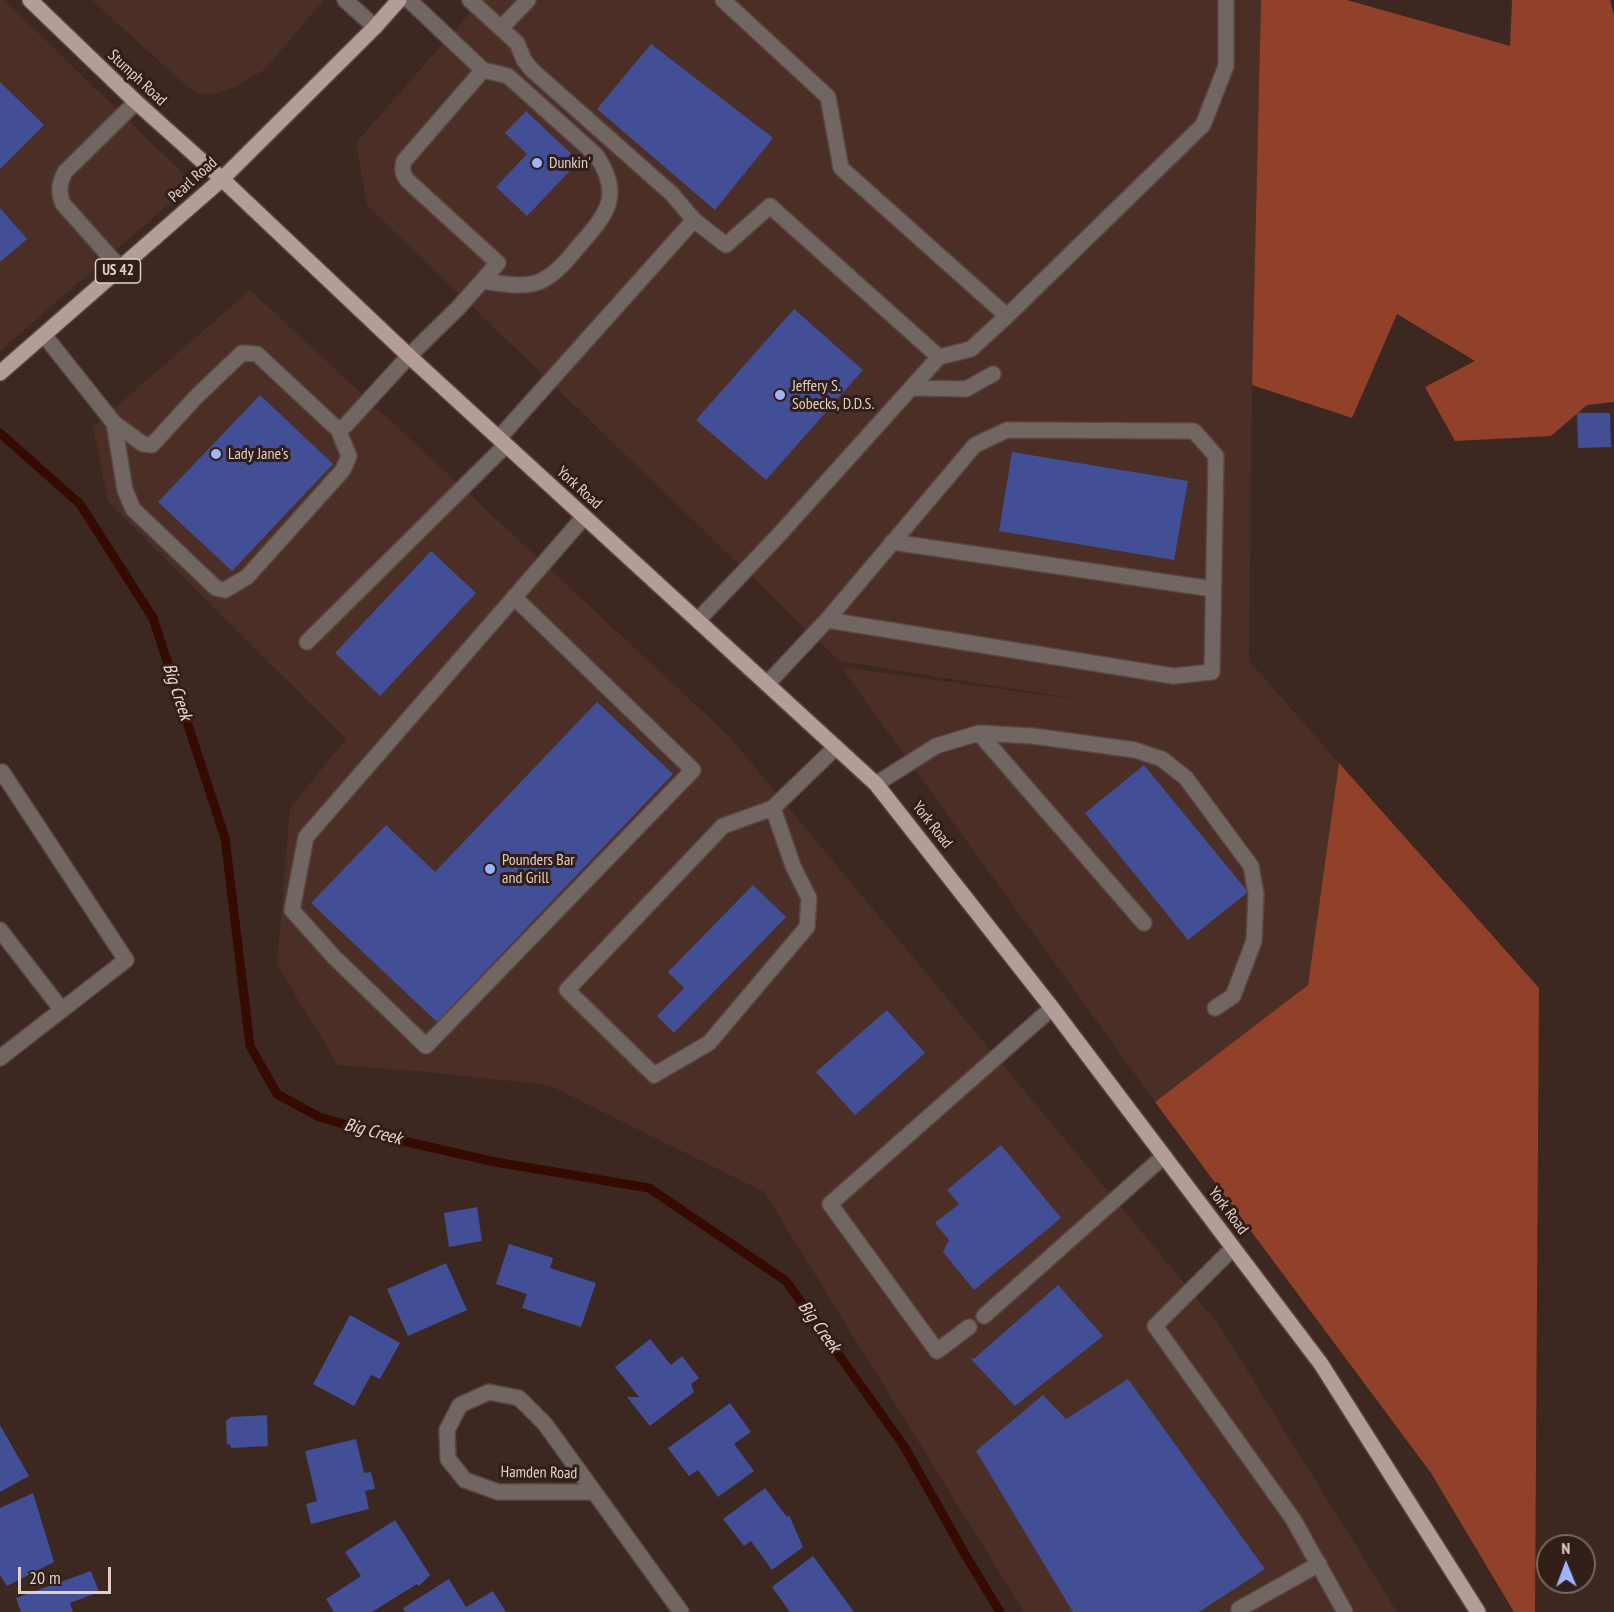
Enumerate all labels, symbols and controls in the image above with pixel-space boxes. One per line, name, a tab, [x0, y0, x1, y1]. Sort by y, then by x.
street label: Stumph Road	[104, 46, 170, 110]
street label: Pearl Road	[165, 153, 221, 207]
place label: Dunkin'	[549, 153, 591, 173]
marker: Dunkin'	[530, 156, 544, 170]
road number: US 42	[96, 259, 140, 283]
place label: Jeffery S. Sobecks, D.D.S.	[792, 376, 874, 414]
marker: Jeffery S. Sobecks, D.D.S.	[773, 388, 787, 402]
place label: Lady Jane's	[228, 444, 288, 464]
marker: Lady Jane's	[209, 447, 223, 461]
street label: York Road	[552, 463, 606, 513]
water label: Big Creek	[158, 661, 196, 723]
street label: York Road	[908, 798, 956, 852]
place label: Pounders Bar and Grill	[502, 850, 575, 888]
marker: Pounders Bar and Grill	[483, 862, 497, 876]
water label: Big Creek	[342, 1114, 404, 1150]
street label: York Road	[1204, 1184, 1252, 1238]
water label: Big Creek	[793, 1297, 845, 1357]
street label: Hamden Road	[501, 1463, 577, 1483]
north arrow	[1536, 1534, 1596, 1594]
text: N	[1561, 1538, 1570, 1558]
scale bar	[21, 1555, 114, 1593]
text: 20 m	[29, 1566, 61, 1589]

